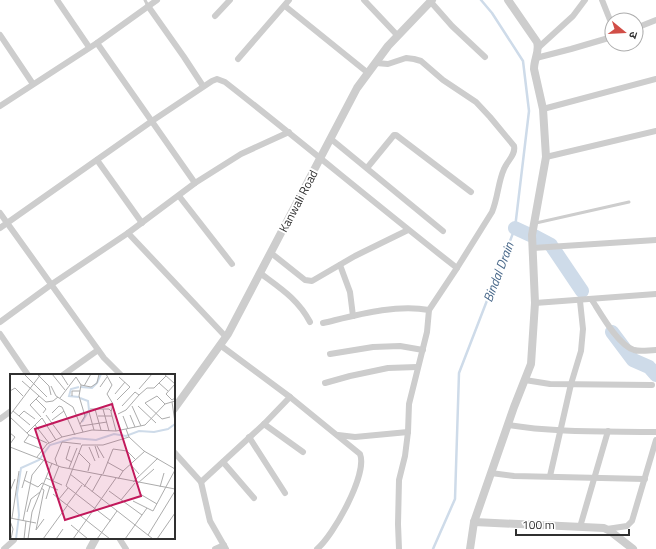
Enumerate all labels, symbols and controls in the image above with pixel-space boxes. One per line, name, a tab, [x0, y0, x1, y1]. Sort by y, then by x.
north arrow	[604, 12, 644, 52]
text: उ	[625, 30, 642, 41]
street label: Kanwali Road	[274, 166, 322, 236]
water label: Bindal Drain	[477, 239, 519, 305]
inset map	[10, 374, 175, 539]
scale bar	[516, 511, 629, 537]
text: 100 m	[522, 515, 555, 534]

